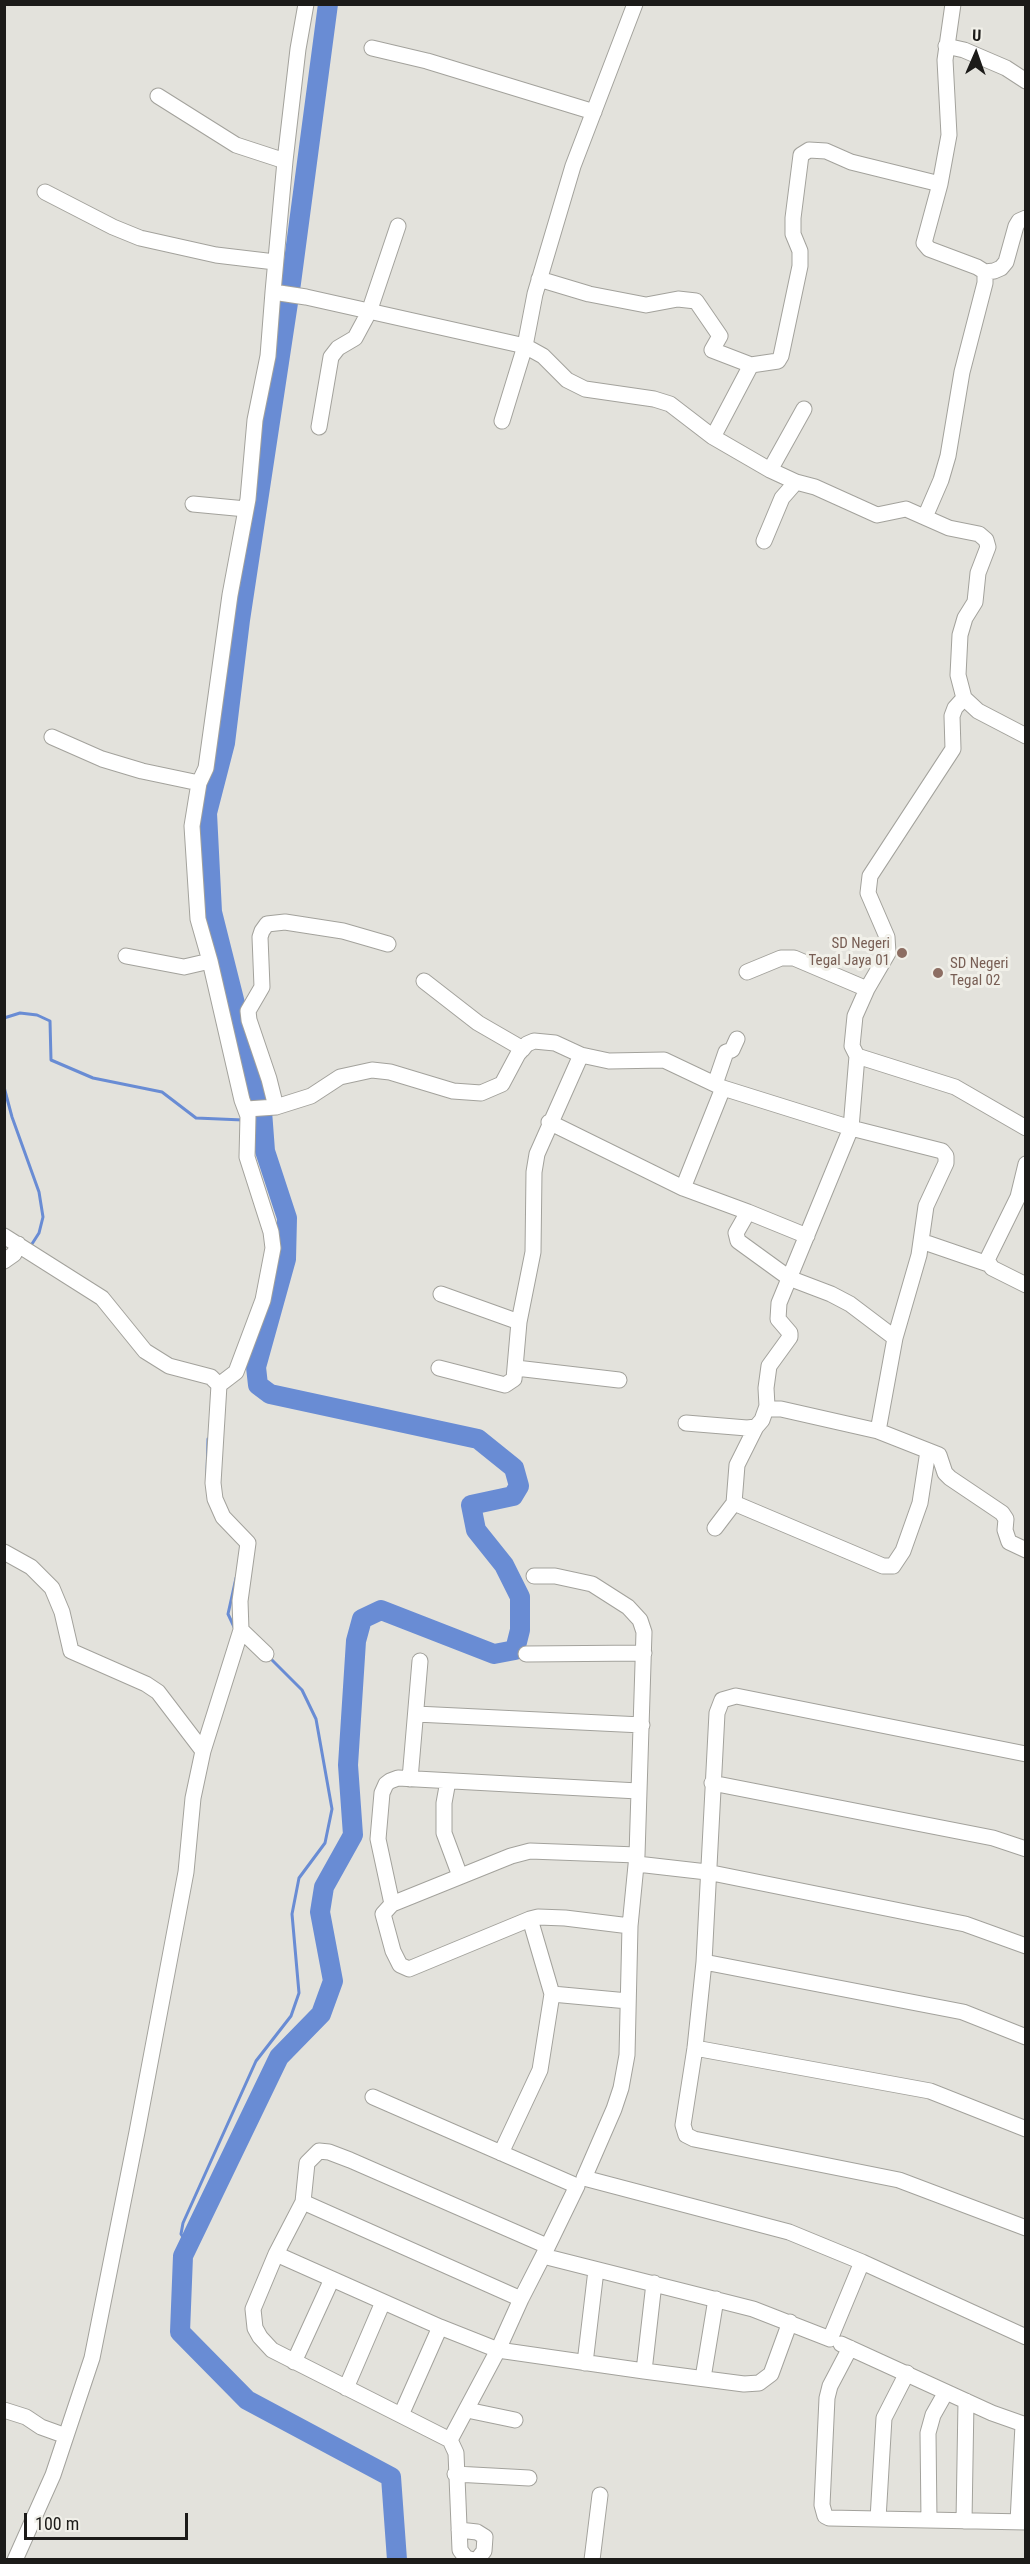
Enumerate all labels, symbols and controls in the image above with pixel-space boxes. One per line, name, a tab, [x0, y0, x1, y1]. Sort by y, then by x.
north arrow	[946, 24, 1006, 84]
text: U	[972, 26, 982, 45]
place label: SD Negeri Tegal Jaya 01	[809, 935, 890, 970]
marker: SD Negeri Tegal Jaya 01	[895, 946, 909, 960]
place label: SD Negeri Tegal 02	[950, 955, 1009, 990]
marker: SD Negeri Tegal 02	[931, 966, 945, 980]
scale bar	[27, 2501, 190, 2539]
text: 100 m	[35, 2513, 79, 2534]

